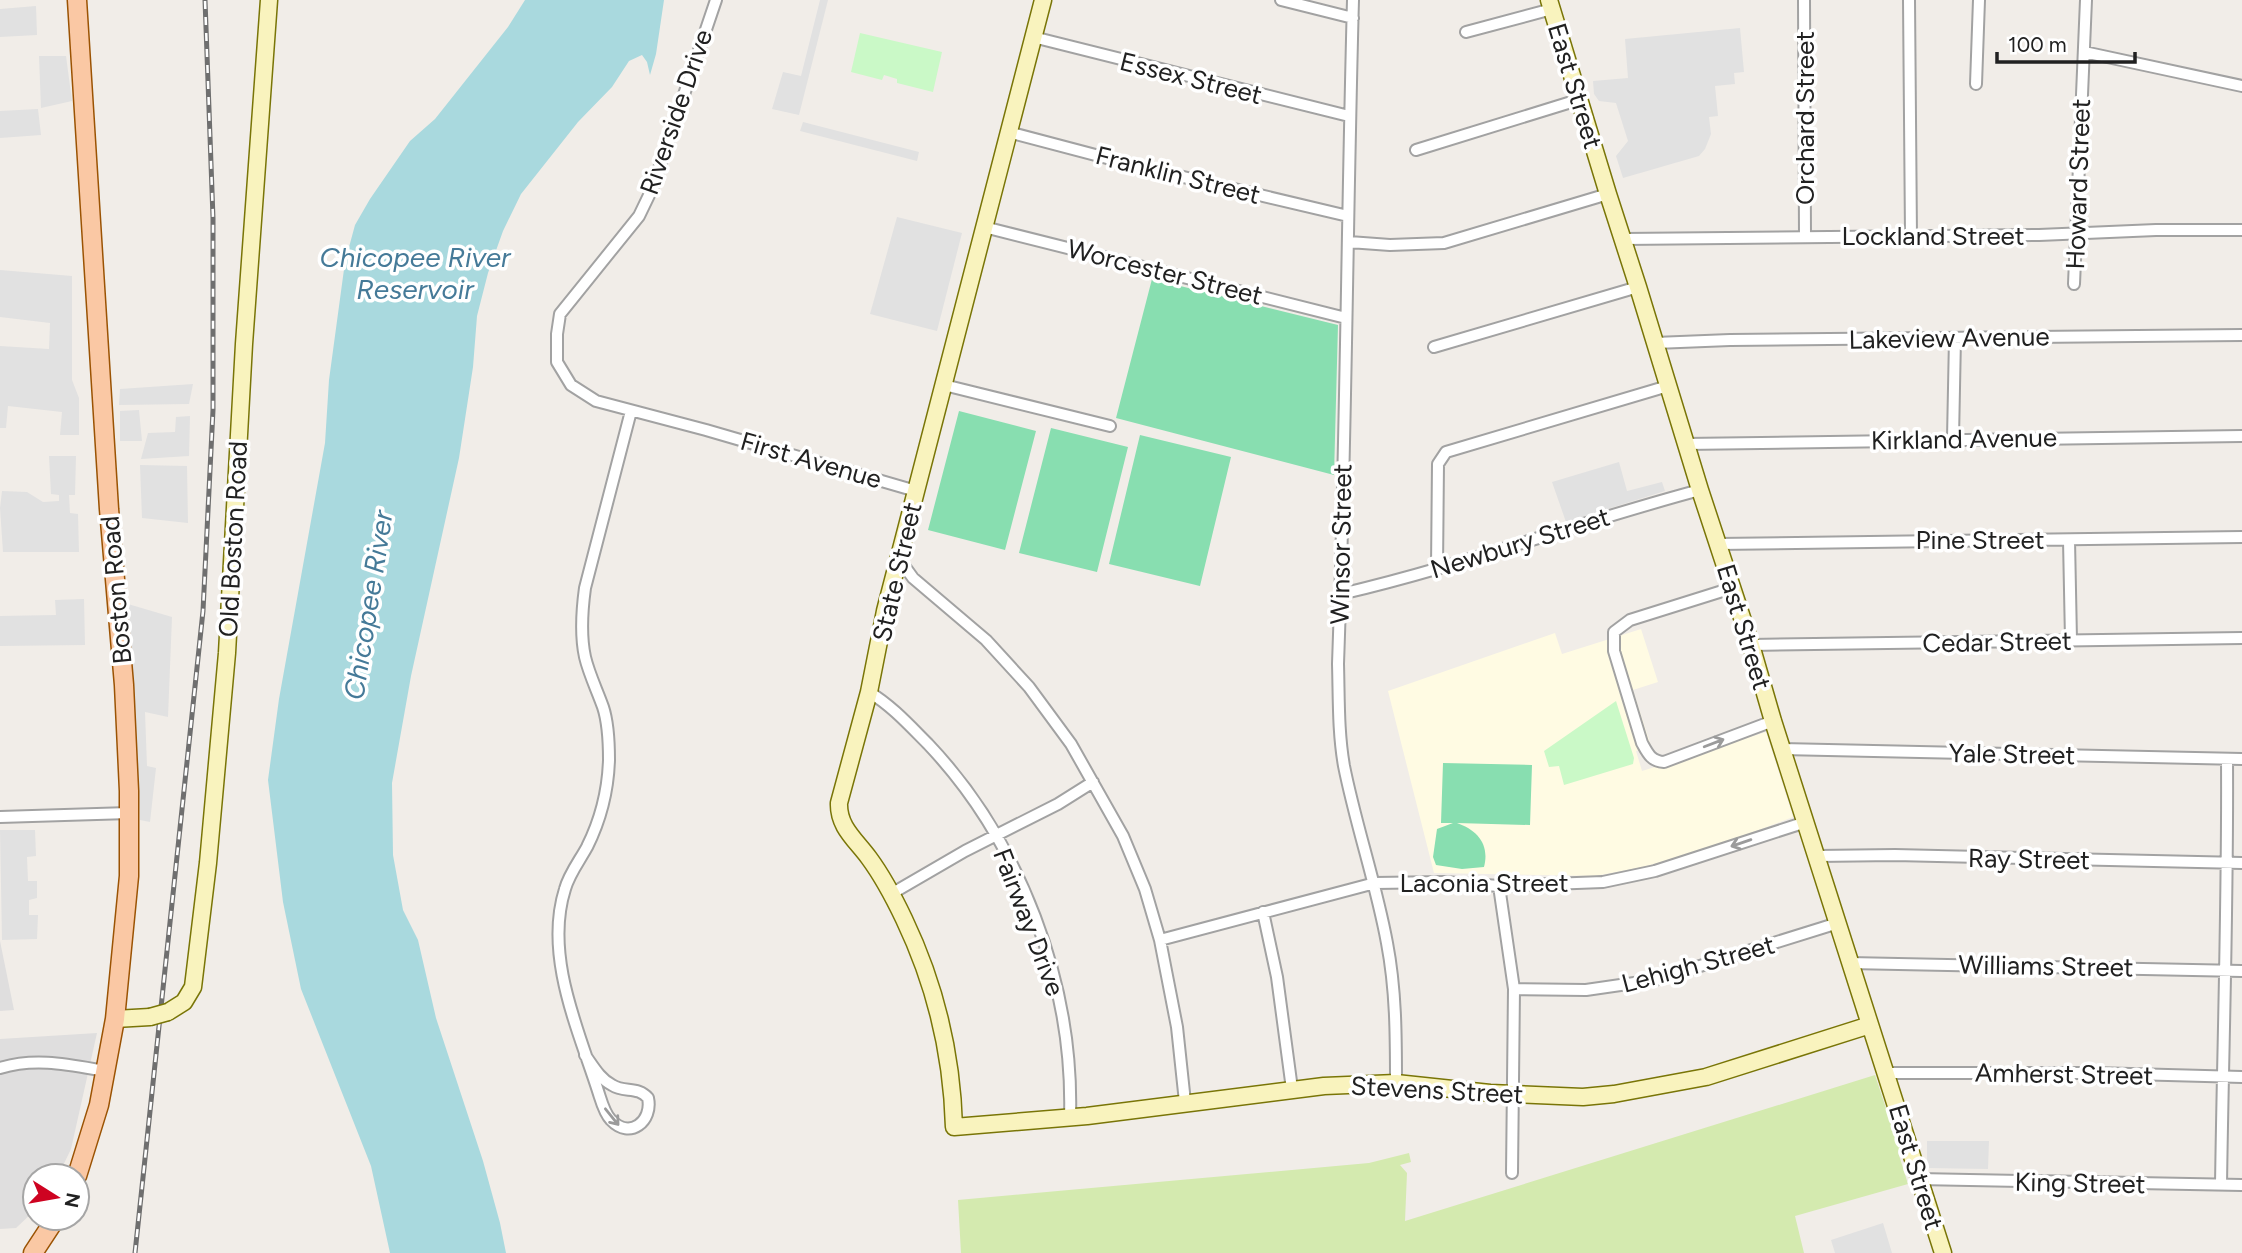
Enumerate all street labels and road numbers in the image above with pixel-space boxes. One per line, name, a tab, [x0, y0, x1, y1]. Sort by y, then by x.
street label: East Street	[1541, 19, 1609, 153]
street label: Riverside Drive	[633, 25, 719, 199]
street label: Orchard Street	[1789, 31, 1821, 205]
street label: Essex Street	[1117, 45, 1266, 111]
street label: Howard Street	[2059, 98, 2097, 270]
street label: Franklin Street	[1092, 139, 1264, 211]
street label: Lockland Street	[1841, 220, 2025, 252]
street label: Worcester Street	[1064, 232, 1266, 312]
street label: Lakeview Avenue	[1848, 320, 2050, 356]
street label: Kirkland Avenue	[1871, 421, 2057, 457]
street label: First Avenue	[737, 425, 885, 495]
street label: Old Boston Road	[212, 440, 254, 638]
street label: Winsor Street	[1324, 463, 1358, 625]
street label: State Street	[865, 499, 929, 645]
street label: Newbury Street	[1426, 500, 1614, 585]
street label: Boston Road	[94, 515, 138, 665]
street label: Pine Street	[1915, 524, 2045, 556]
street label: East Street	[1710, 560, 1778, 694]
street label: Cedar Street	[1922, 625, 2072, 659]
street label: Yale Street	[1948, 737, 2076, 771]
street label: Ray Street	[1968, 842, 2091, 876]
street label: Fairway Drive	[986, 844, 1072, 1000]
street label: Laconia Street	[1400, 867, 1569, 899]
street label: Lehigh Street	[1618, 928, 1778, 1000]
street label: Williams Street	[1958, 948, 2134, 984]
street label: Amherst Street	[1975, 1056, 2154, 1092]
street label: Stevens Street	[1350, 1069, 1524, 1111]
street label: East Street	[1882, 1100, 1950, 1234]
street label: King Street	[2014, 1166, 2146, 1200]

